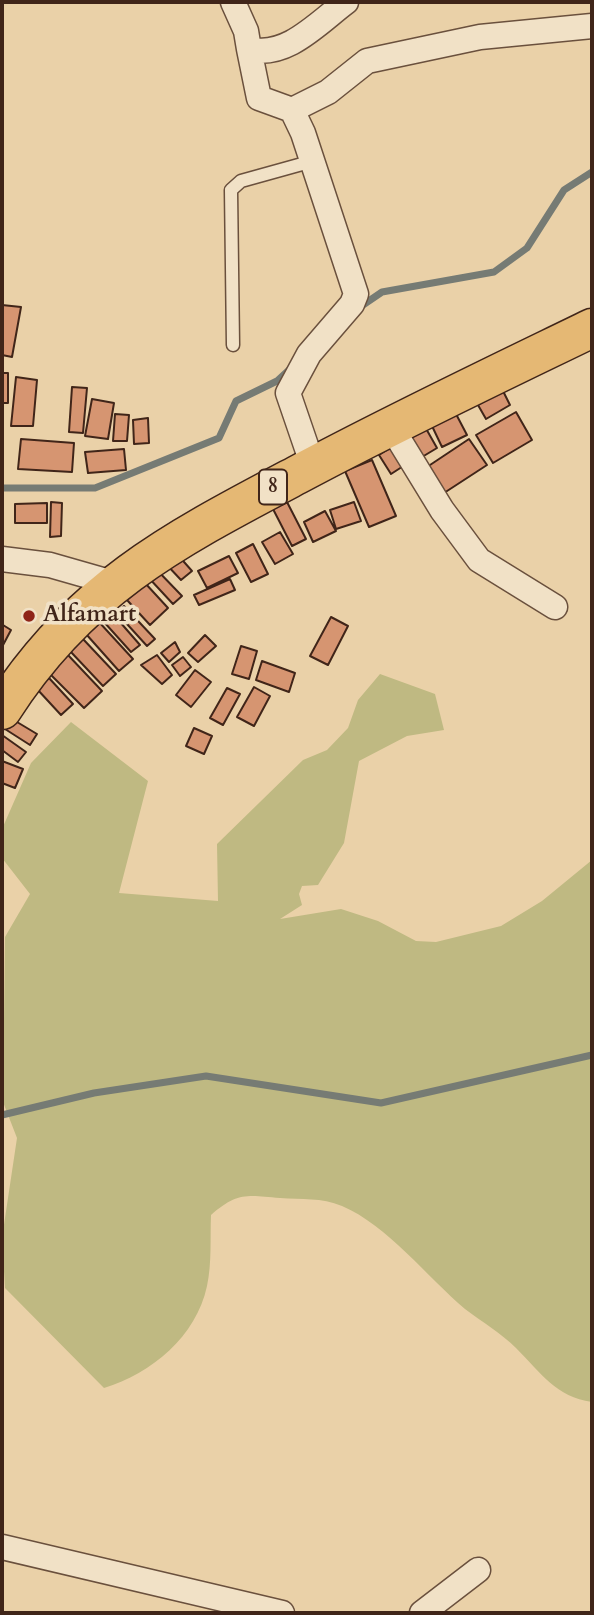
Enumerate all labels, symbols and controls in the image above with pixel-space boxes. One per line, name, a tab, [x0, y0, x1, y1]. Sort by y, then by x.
road number: 8	[259, 470, 287, 504]
place label: Alfamart	[43, 602, 136, 630]
marker: Alfamart	[21, 608, 37, 624]

